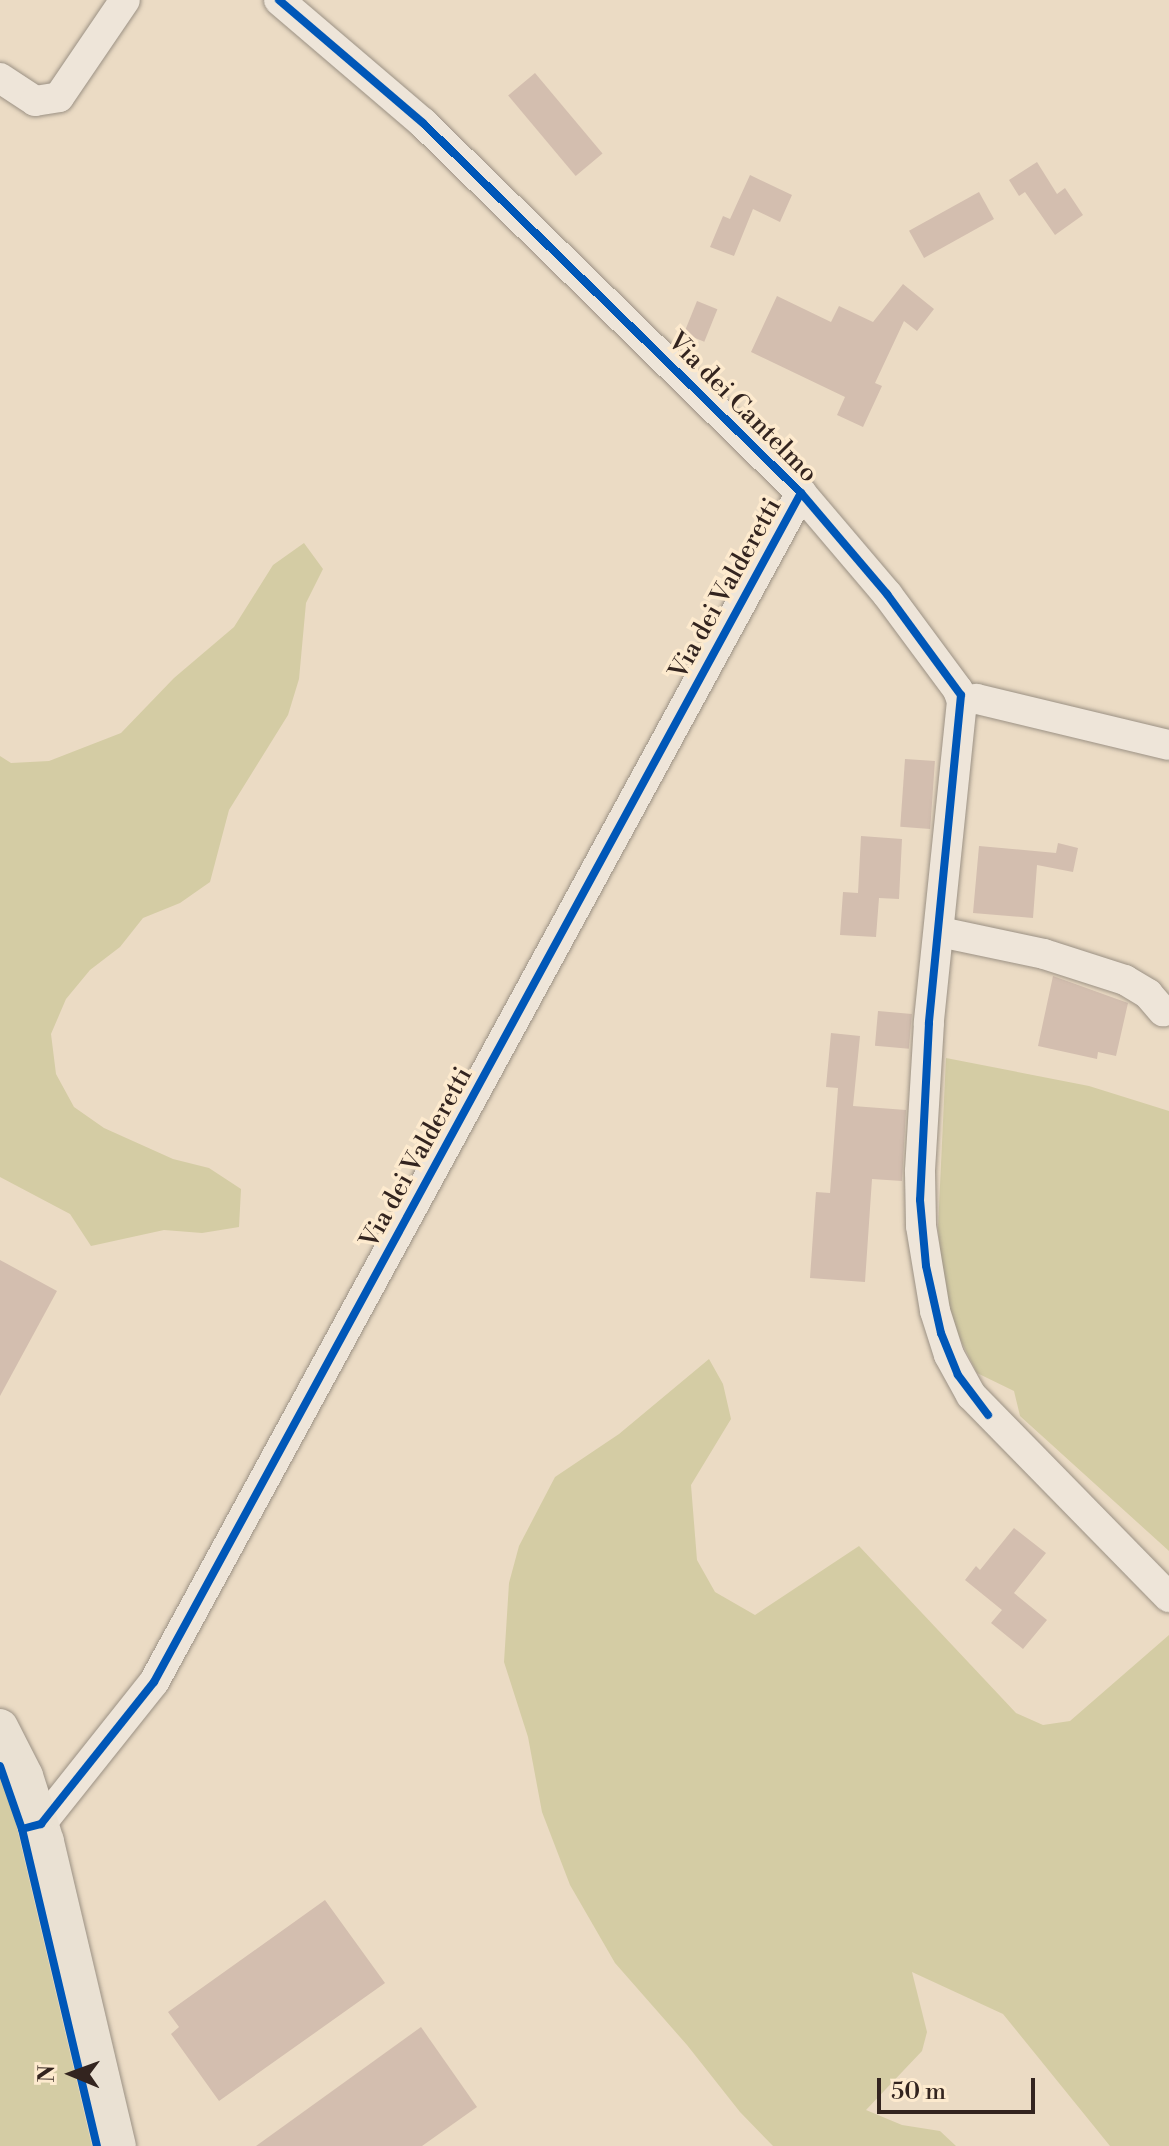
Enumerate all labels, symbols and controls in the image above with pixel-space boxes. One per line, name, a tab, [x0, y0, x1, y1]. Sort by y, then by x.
street label: Via dei Cantelmo	[660, 326, 824, 490]
street label: Via dei Valderetti	[663, 493, 789, 685]
street label: Via dei Valderetti	[354, 1062, 480, 1254]
north arrow	[32, 2034, 112, 2114]
scale bar	[881, 2062, 1039, 2112]
text: N	[34, 2065, 61, 2083]
text: 50 m	[891, 2077, 946, 2107]

